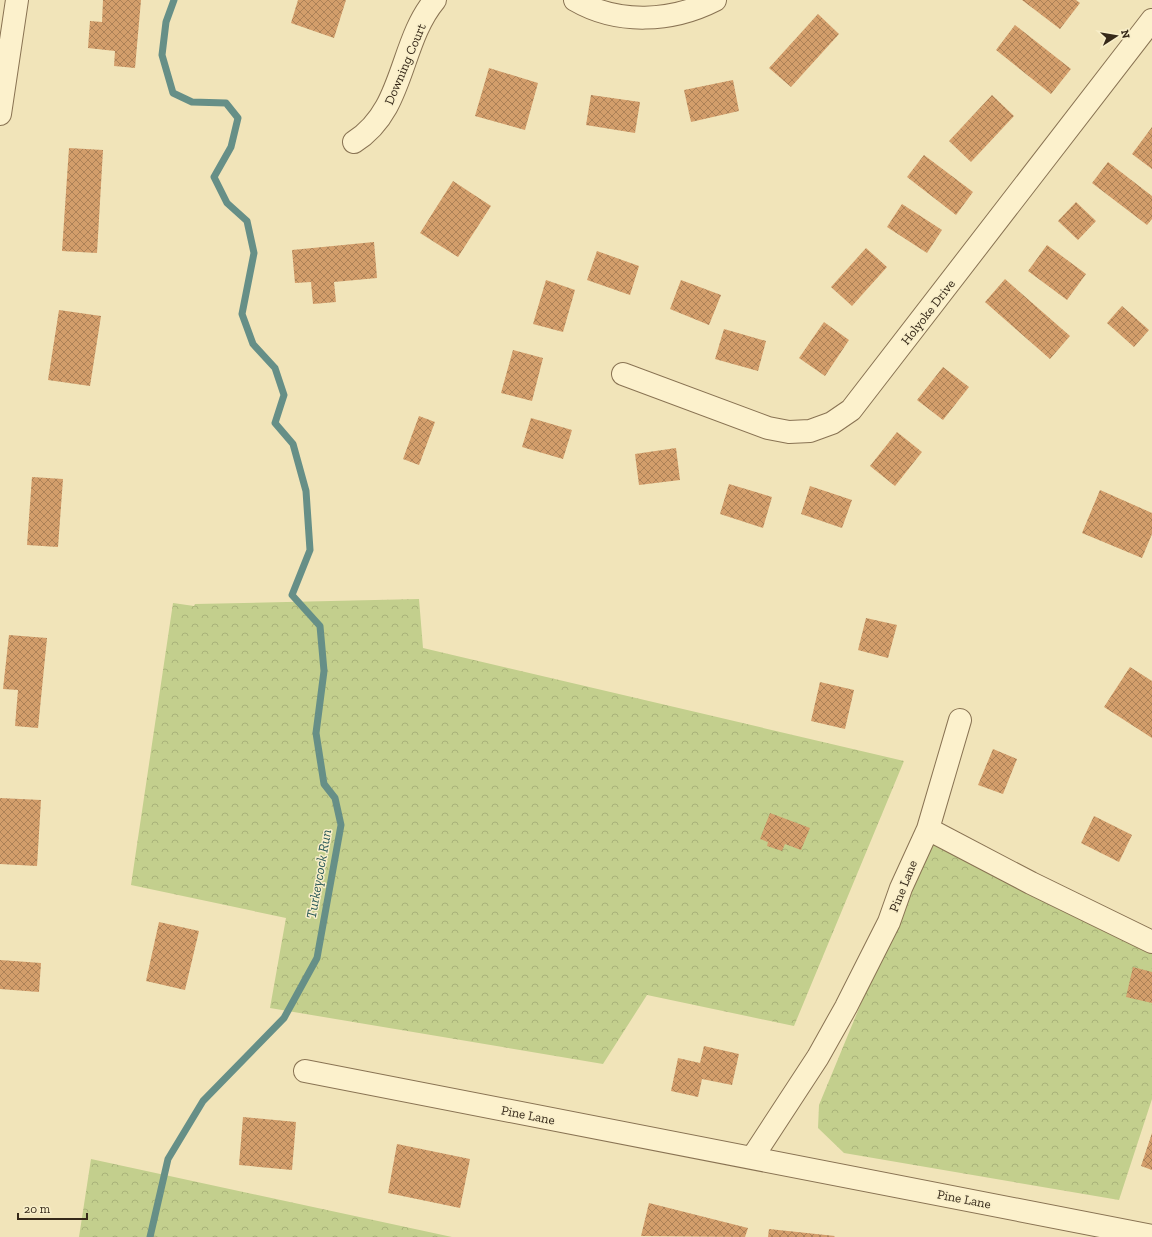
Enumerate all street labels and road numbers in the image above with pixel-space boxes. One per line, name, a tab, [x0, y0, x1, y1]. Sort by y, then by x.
street label: Downing Court	[381, 21, 429, 107]
street label: Holyoke Drive	[898, 276, 958, 348]
street label: Pine Lane	[886, 858, 920, 914]
street label: Pine Lane	[500, 1102, 556, 1128]
street label: Pine Lane	[936, 1186, 992, 1212]

